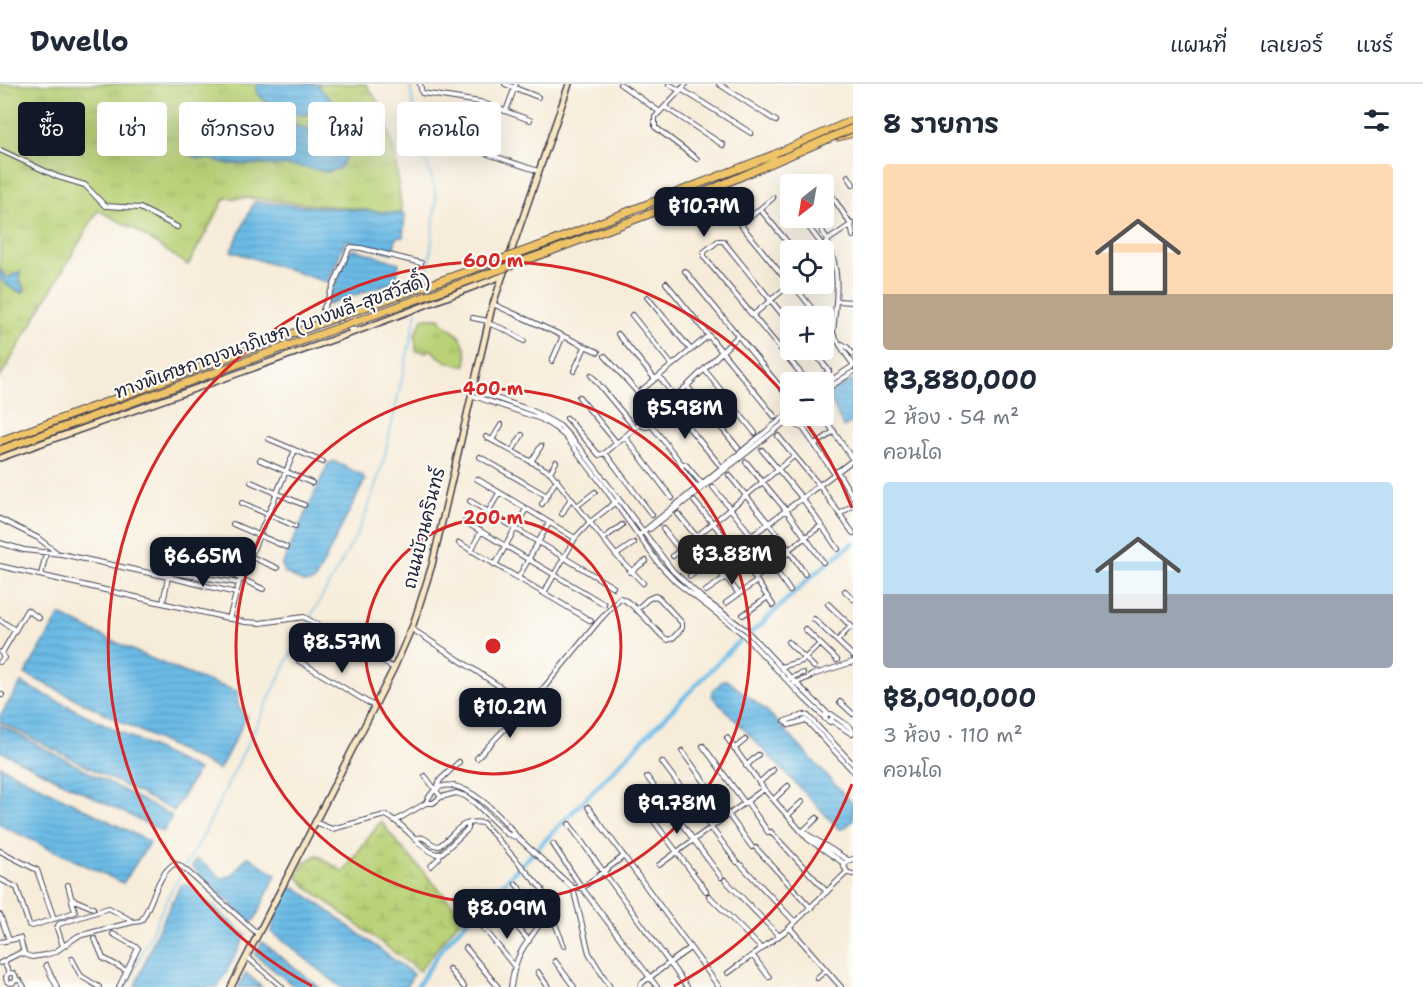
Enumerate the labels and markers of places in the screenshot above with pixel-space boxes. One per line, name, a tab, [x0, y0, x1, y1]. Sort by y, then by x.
pin: ฿10.7M	[655, 187, 753, 238]
pin: ฿5.98M	[636, 389, 734, 440]
pin: ฿3.88M	[683, 535, 781, 586]
pin: ฿6.65M	[154, 537, 252, 588]
pin: ฿8.57M	[293, 623, 391, 674]
centre of rings	[483, 636, 503, 656]
pin: ฿10.2M	[461, 688, 559, 739]
pin: ฿9.78M	[628, 784, 726, 835]
pin: ฿8.09M	[458, 889, 556, 940]

